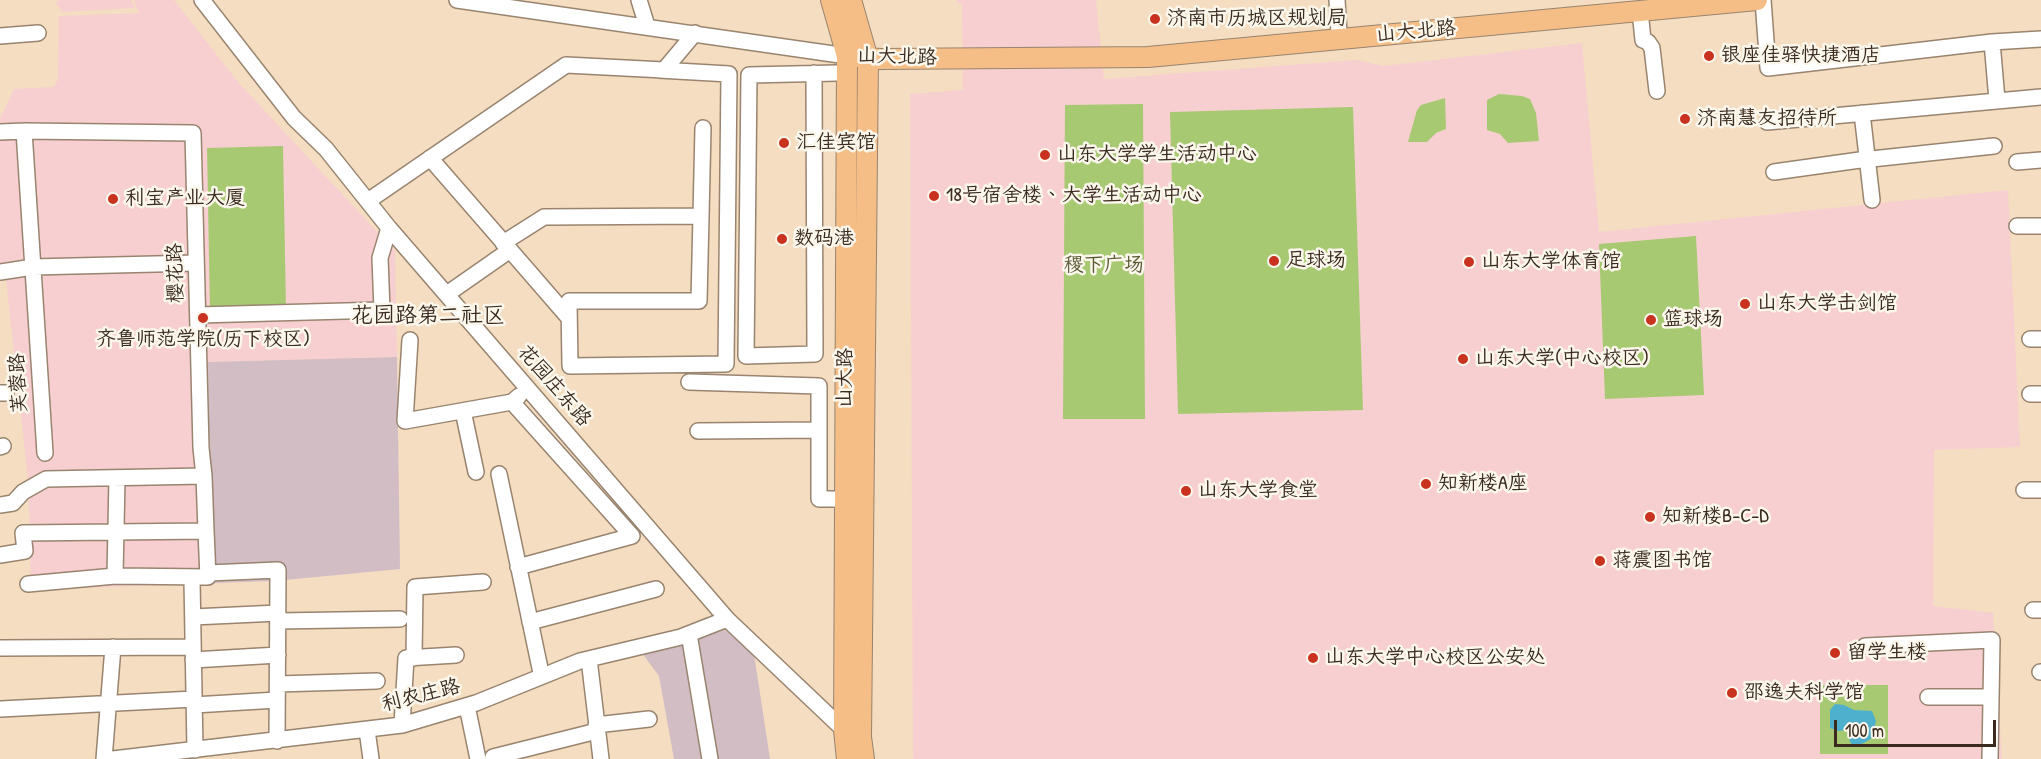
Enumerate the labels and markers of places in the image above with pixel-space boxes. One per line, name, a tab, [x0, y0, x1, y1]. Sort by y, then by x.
place label: 济南市历城区规划局	[1167, 7, 1347, 31]
marker: 济南市历城区规划局	[1148, 12, 1162, 26]
place label: 银座佳驿快捷酒店	[1721, 44, 1881, 68]
marker: 银座佳驿快捷酒店	[1702, 49, 1716, 63]
place label: 济南慧友招待所	[1697, 107, 1837, 131]
marker: 济南慧友招待所	[1678, 112, 1692, 126]
place label: 汇佳宾馆	[796, 131, 876, 155]
marker: 汇佳宾馆	[777, 136, 791, 150]
place label: 山东大学学生活动中心	[1057, 143, 1257, 167]
marker: 山东大学学生活动中心	[1038, 148, 1052, 162]
place label: 18号宿舍楼、大学生活动中心	[946, 184, 1202, 208]
place label: 利宝产业大厦	[125, 187, 245, 211]
marker: 18号宿舍楼、大学生活动中心	[927, 189, 941, 203]
marker: 利宝产业大厦	[106, 192, 120, 206]
place label: 数码港	[794, 227, 854, 251]
marker: 数码港	[775, 232, 789, 246]
place label: 足球场	[1286, 249, 1346, 273]
place label: 山东大学体育馆	[1481, 250, 1621, 274]
marker: 足球场	[1267, 254, 1281, 268]
marker: 山东大学体育馆	[1462, 255, 1476, 269]
place label: 山东大学击剑馆	[1757, 292, 1897, 316]
marker: 山东大学击剑馆	[1738, 297, 1752, 311]
place label: 篮球场	[1663, 308, 1723, 332]
marker: 齐鲁师范学院(历下校区)	[196, 311, 210, 325]
marker: 篮球场	[1644, 313, 1658, 327]
place label: 齐鲁师范学院(历下校区)	[96, 328, 310, 352]
place label: 山东大学(中心校区)	[1475, 347, 1649, 371]
marker: 山东大学(中心校区)	[1456, 352, 1470, 366]
place label: 知新楼A座	[1438, 472, 1528, 496]
marker: 知新楼A座	[1419, 477, 1433, 491]
place label: 山东大学食堂	[1198, 479, 1318, 503]
marker: 山东大学食堂	[1179, 484, 1193, 498]
place label: 知新楼B-C-D	[1662, 505, 1769, 529]
marker: 知新楼B-C-D	[1643, 510, 1657, 524]
place label: 蒋震图书馆	[1612, 549, 1712, 573]
marker: 蒋震图书馆	[1593, 554, 1607, 568]
place label: 留学生楼	[1847, 641, 1927, 665]
place label: 山东大学中心校区公安处	[1325, 646, 1545, 670]
marker: 留学生楼	[1828, 646, 1842, 660]
marker: 山东大学中心校区公安处	[1306, 651, 1320, 665]
place label: 邵逸夫科学馆	[1744, 681, 1864, 705]
marker: 邵逸夫科学馆	[1725, 686, 1739, 700]

